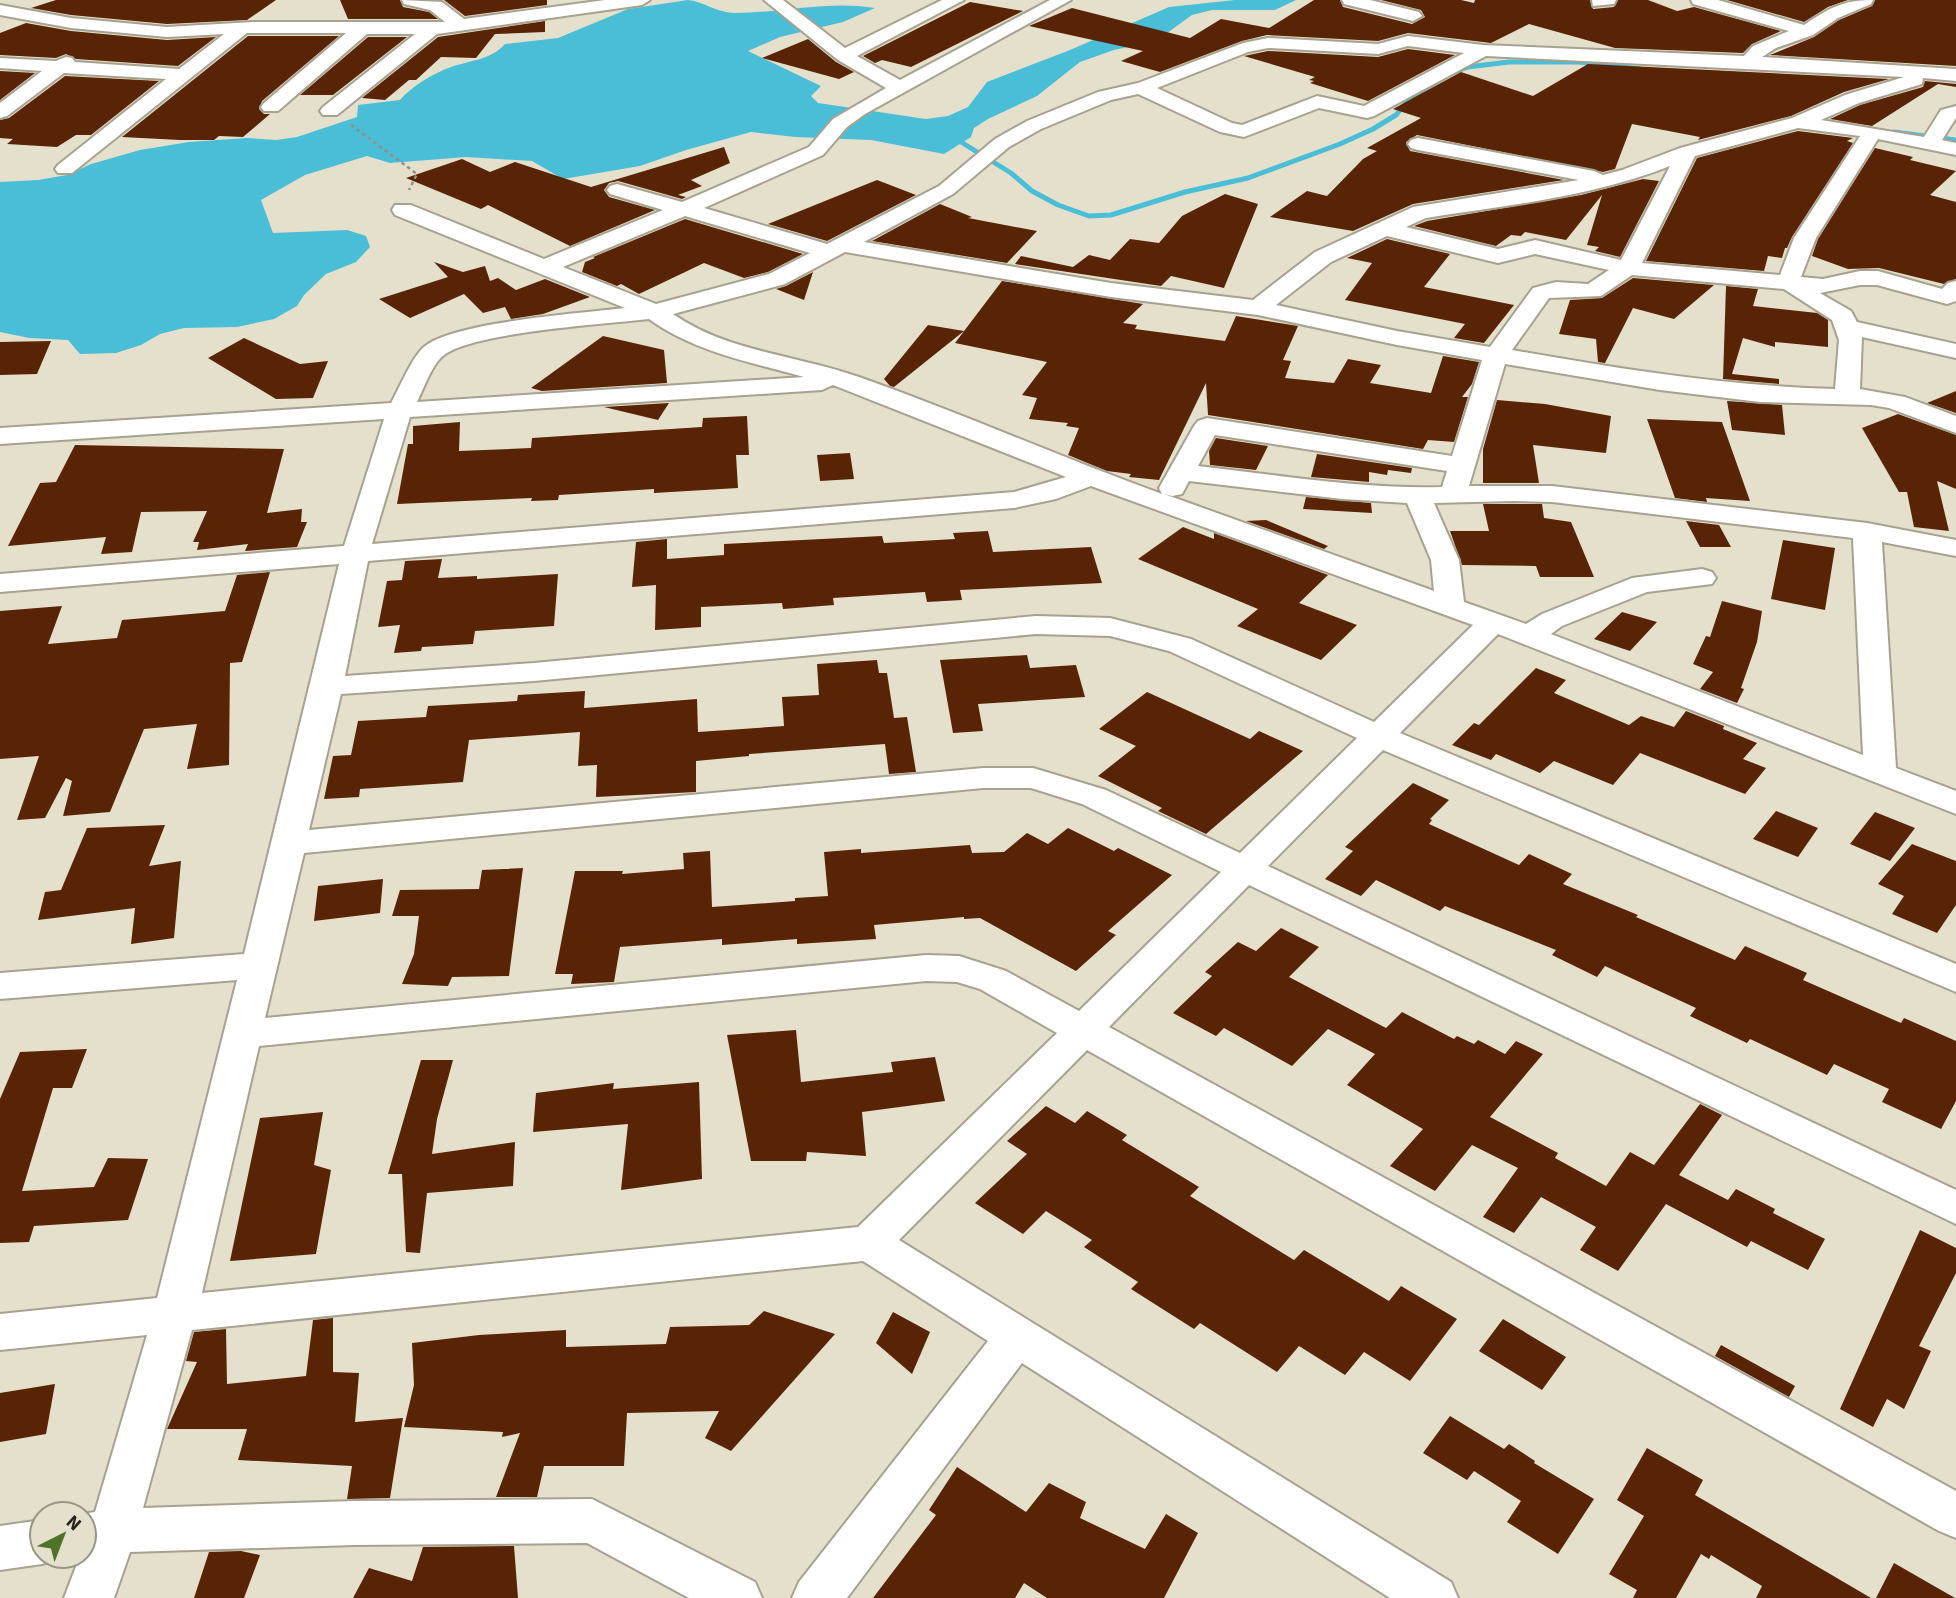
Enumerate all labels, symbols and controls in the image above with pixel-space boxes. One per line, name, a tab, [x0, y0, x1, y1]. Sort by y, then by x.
north arrow	[28, 1500, 98, 1570]
text: N	[60, 1509, 87, 1538]

